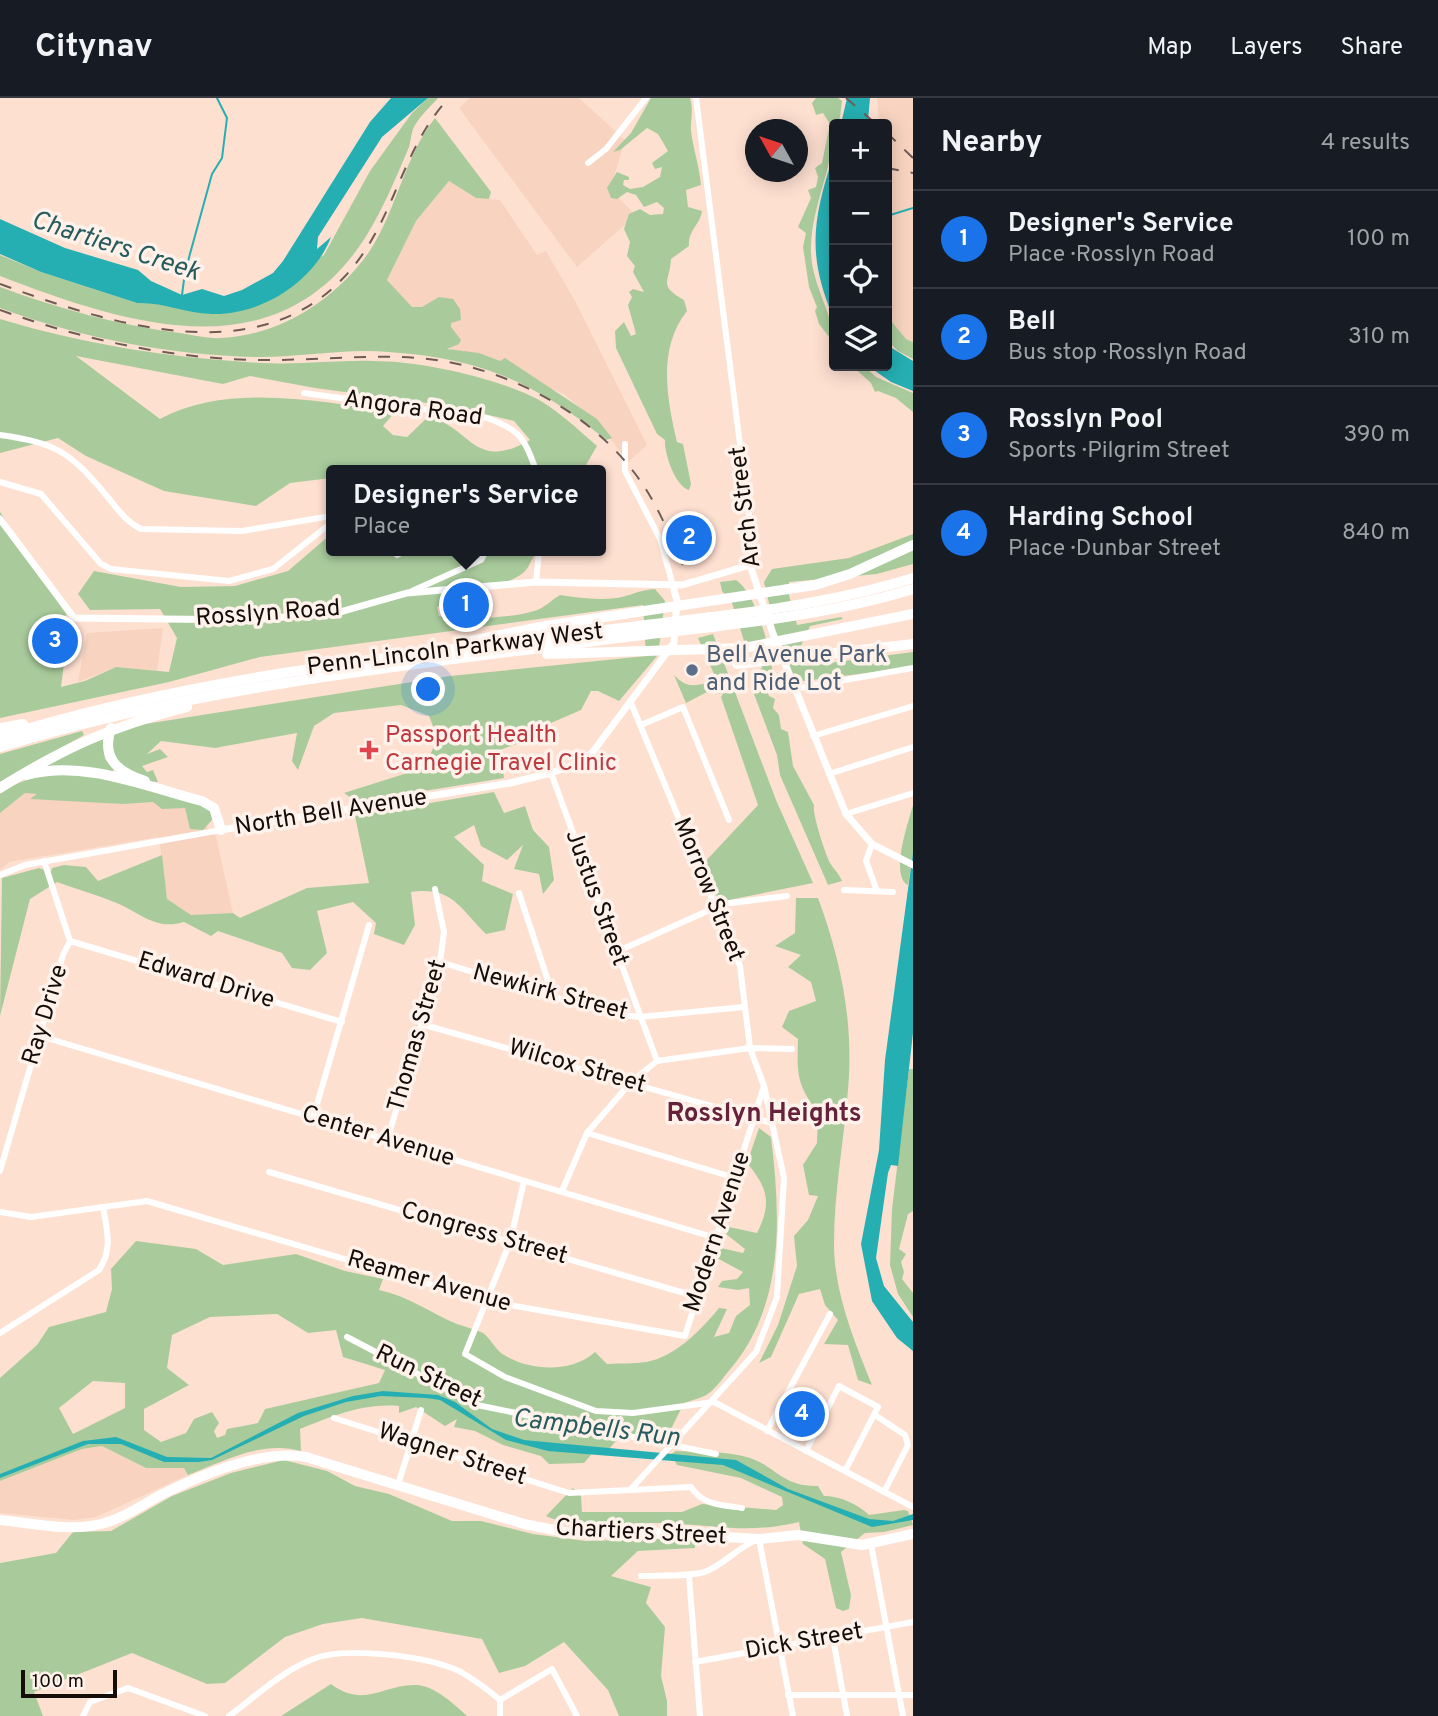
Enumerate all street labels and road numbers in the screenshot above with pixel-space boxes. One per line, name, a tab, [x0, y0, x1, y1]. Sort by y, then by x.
street label: Angora Road	[342, 384, 484, 434]
street label: Arch Street	[724, 444, 768, 570]
street label: Rosslyn Road	[195, 594, 341, 634]
street label: Penn-Lincoln Parkway West	[305, 617, 605, 683]
street label: North Bell Avenue	[233, 783, 429, 843]
street label: Morrow Street	[666, 814, 750, 966]
street label: Justus Street	[558, 826, 634, 970]
street label: Edward Drive	[134, 946, 278, 1016]
street label: Thomas Street	[382, 956, 454, 1116]
street label: Newkirk Street	[469, 958, 631, 1028]
street label: Ray Drive	[17, 961, 75, 1069]
street label: Wilcox Street	[505, 1033, 649, 1101]
street label: Center Avenue	[298, 1100, 458, 1174]
street label: Modern Avenue	[678, 1148, 758, 1316]
street label: Congress Street	[397, 1196, 571, 1272]
street label: Reamer Avenue	[344, 1244, 514, 1320]
street label: Run Street	[370, 1338, 486, 1416]
street label: Wagner Street	[374, 1417, 530, 1493]
street label: Chartiers Street	[554, 1514, 728, 1552]
street label: Dick Street	[743, 1617, 865, 1667]

